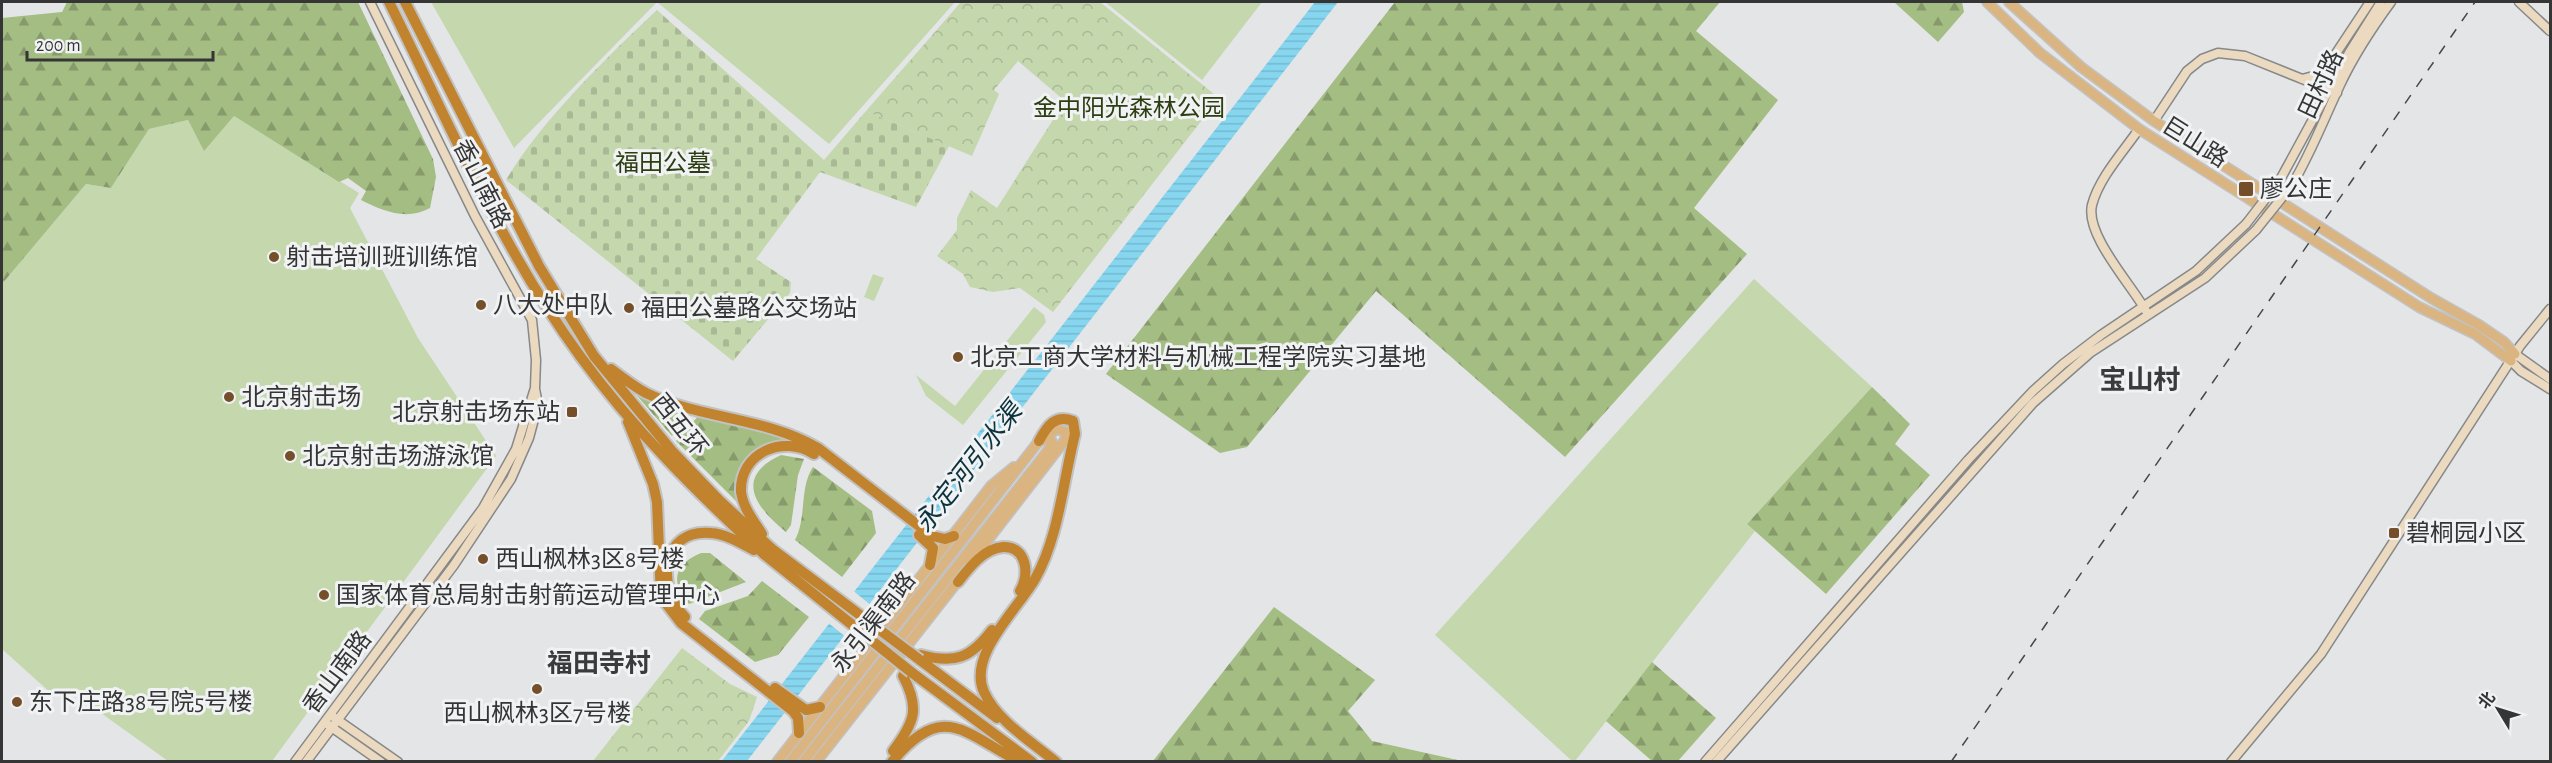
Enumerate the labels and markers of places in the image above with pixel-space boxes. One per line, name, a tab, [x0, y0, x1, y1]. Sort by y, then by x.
place label: 廖公庄	[2260, 176, 2332, 202]
marker: 廖公庄	[2237, 180, 2255, 198]
place label: 射击培训班训练馆	[286, 244, 478, 270]
marker: 射击培训班训练馆	[267, 250, 281, 264]
place label: 八大处中队	[493, 292, 613, 318]
place label: 福田公墓路公交场站	[641, 295, 857, 321]
marker: 八大处中队	[474, 298, 488, 312]
marker: 福田公墓路公交场站	[622, 301, 636, 315]
place label: 北京工商大学材料与机械工程学院实习基地	[970, 344, 1426, 370]
marker: 北京工商大学材料与机械工程学院实习基地	[951, 350, 965, 364]
place label: 北京射击场	[241, 384, 361, 410]
marker: 北京射击场	[222, 390, 236, 404]
place label: 北京射击场东站	[392, 399, 560, 425]
marker: 北京射击场东站	[565, 405, 579, 419]
place label: 北京射击场游泳馆	[302, 443, 494, 469]
marker: 北京射击场游泳馆	[283, 449, 297, 463]
place label: 碧桐园小区	[2406, 520, 2526, 546]
marker: 碧桐园小区	[2387, 526, 2401, 540]
place label: 西山枫林3区8号楼	[495, 546, 684, 572]
marker: 西山枫林3区8号楼	[476, 552, 490, 566]
place label: 国家体育总局射击射箭运动管理中心	[336, 582, 720, 608]
marker: 国家体育总局射击射箭运动管理中心	[317, 588, 331, 602]
marker: 西山枫林3区7号楼	[530, 682, 544, 696]
place label: 东下庄路38号院5号楼	[29, 689, 252, 715]
marker: 东下庄路38号院5号楼	[10, 695, 24, 709]
place label: 西山枫林3区7号楼	[443, 700, 631, 726]

